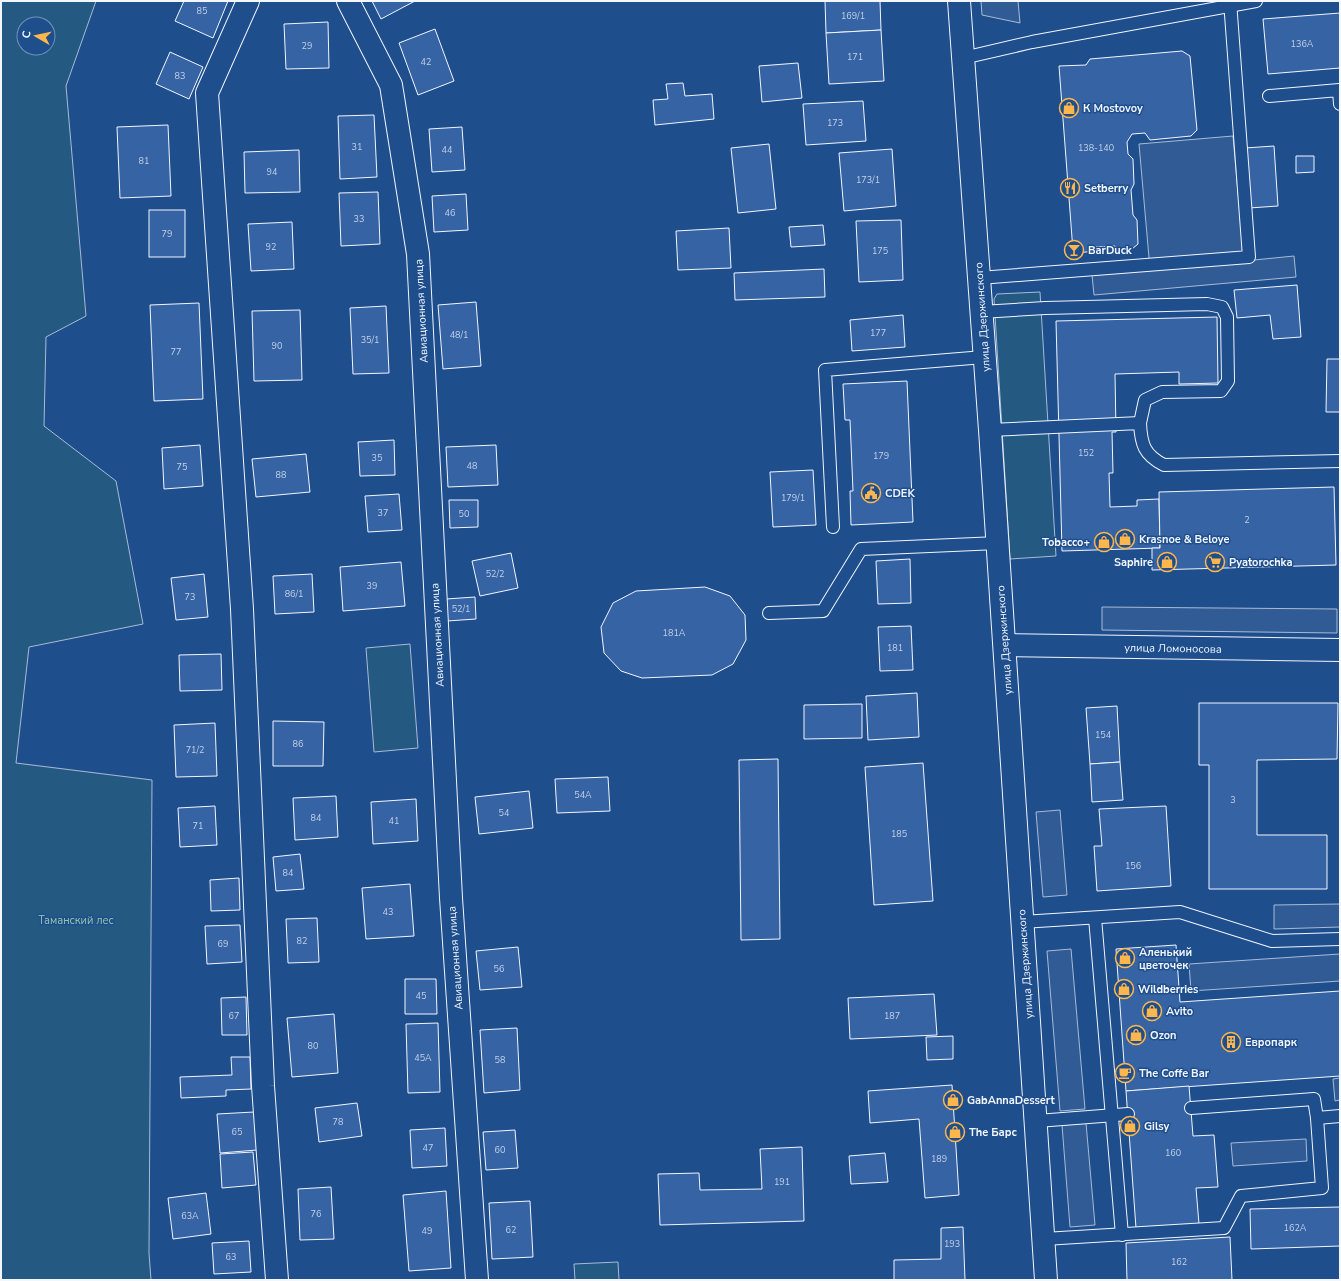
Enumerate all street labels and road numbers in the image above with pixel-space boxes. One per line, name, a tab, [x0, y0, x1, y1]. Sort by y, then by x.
street label: Авиационная улица	[411, 259, 432, 363]
street label: улица Дзержинского	[971, 262, 994, 372]
street label: Авиационная улица	[427, 583, 448, 687]
street label: улица Дзержинского	[993, 585, 1016, 695]
street label: улица Ломоносова	[1124, 640, 1222, 657]
street label: Авиационная улица	[444, 906, 467, 1010]
street label: улица Дзержинского	[1014, 909, 1037, 1019]

